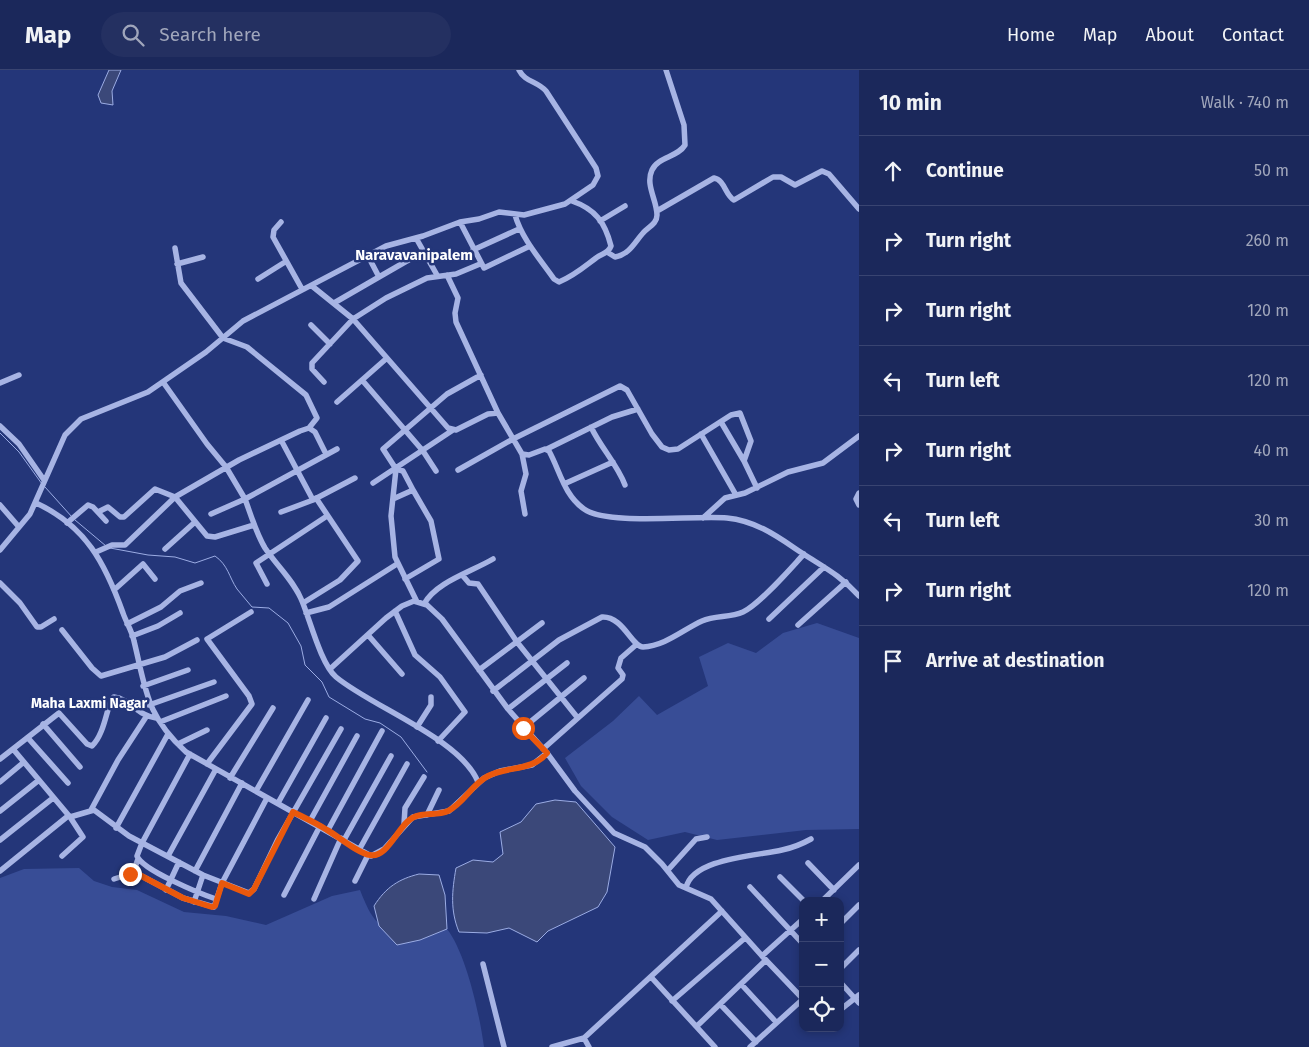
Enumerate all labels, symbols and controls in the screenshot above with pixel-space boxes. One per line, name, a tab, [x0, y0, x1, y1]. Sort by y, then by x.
search box	[101, 12, 451, 57]
text: Map	[25, 21, 71, 49]
icon: search	[119, 21, 147, 49]
text: Search here	[159, 23, 261, 46]
text: Home	[1007, 24, 1055, 46]
text: Map	[1083, 24, 1117, 46]
text: About	[1145, 24, 1194, 46]
text: Contact	[1222, 24, 1284, 46]
text: 10 min	[879, 90, 942, 116]
text: Walk · 740 m	[1201, 93, 1289, 112]
icon: ahead	[879, 157, 907, 185]
text: Continue	[926, 159, 1004, 182]
text: 50 m	[1254, 161, 1289, 180]
icon: right	[879, 227, 907, 255]
text: Turn right	[926, 229, 1011, 252]
text: 260 m	[1246, 231, 1289, 250]
district label: Naravavanipalem	[355, 246, 473, 264]
icon: right	[879, 297, 907, 325]
text: Turn right	[926, 299, 1011, 322]
text: 120 m	[1247, 301, 1289, 320]
icon: left	[879, 367, 907, 395]
text: Turn left	[926, 369, 1000, 392]
text: 120 m	[1247, 371, 1289, 390]
icon: right	[879, 437, 907, 465]
text: Turn right	[926, 439, 1011, 462]
text: 40 m	[1254, 441, 1289, 460]
icon: left	[879, 507, 907, 535]
text: Turn left	[926, 509, 1000, 532]
text: 30 m	[1254, 511, 1289, 530]
icon: right	[879, 577, 907, 605]
text: Turn right	[926, 579, 1011, 602]
text: 120 m	[1247, 581, 1289, 600]
icon: arrive	[879, 647, 907, 675]
text: Arrive at destination	[926, 649, 1105, 672]
district label: Maha Laxmi Nagar	[31, 695, 147, 712]
route start	[512, 717, 535, 740]
route end	[119, 863, 142, 886]
map controls	[799, 897, 844, 1032]
button: +	[799, 897, 844, 942]
button: −	[799, 942, 844, 987]
button: locate	[799, 987, 844, 1032]

